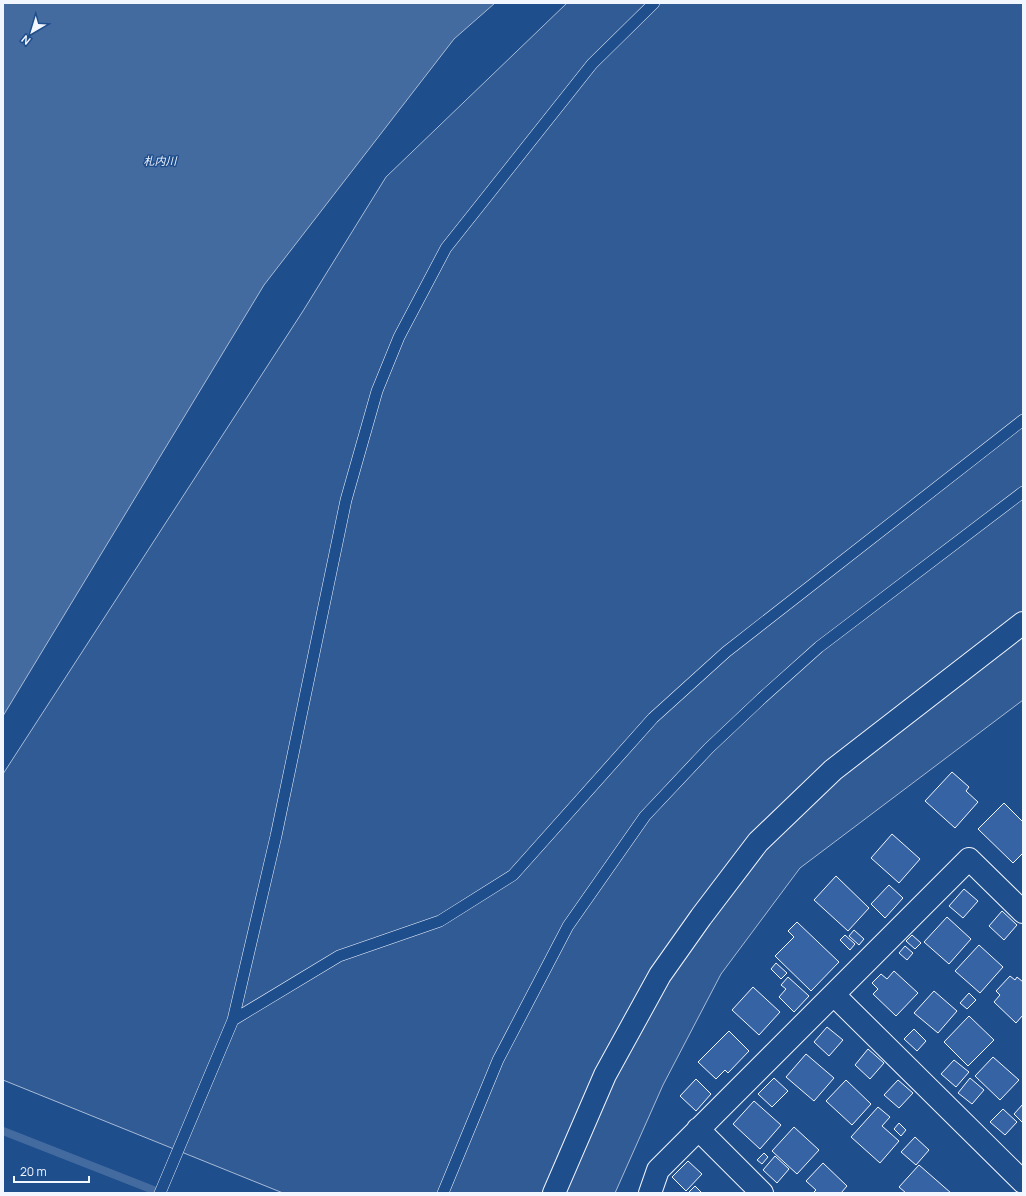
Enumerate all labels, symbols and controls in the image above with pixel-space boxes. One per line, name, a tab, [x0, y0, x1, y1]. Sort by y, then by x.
north arrow	[12, 12, 52, 52]
text: N	[18, 32, 33, 49]
water label: 札内川	[144, 153, 177, 168]
scale bar	[14, 1158, 89, 1184]
text: 20 m	[20, 1163, 47, 1180]

